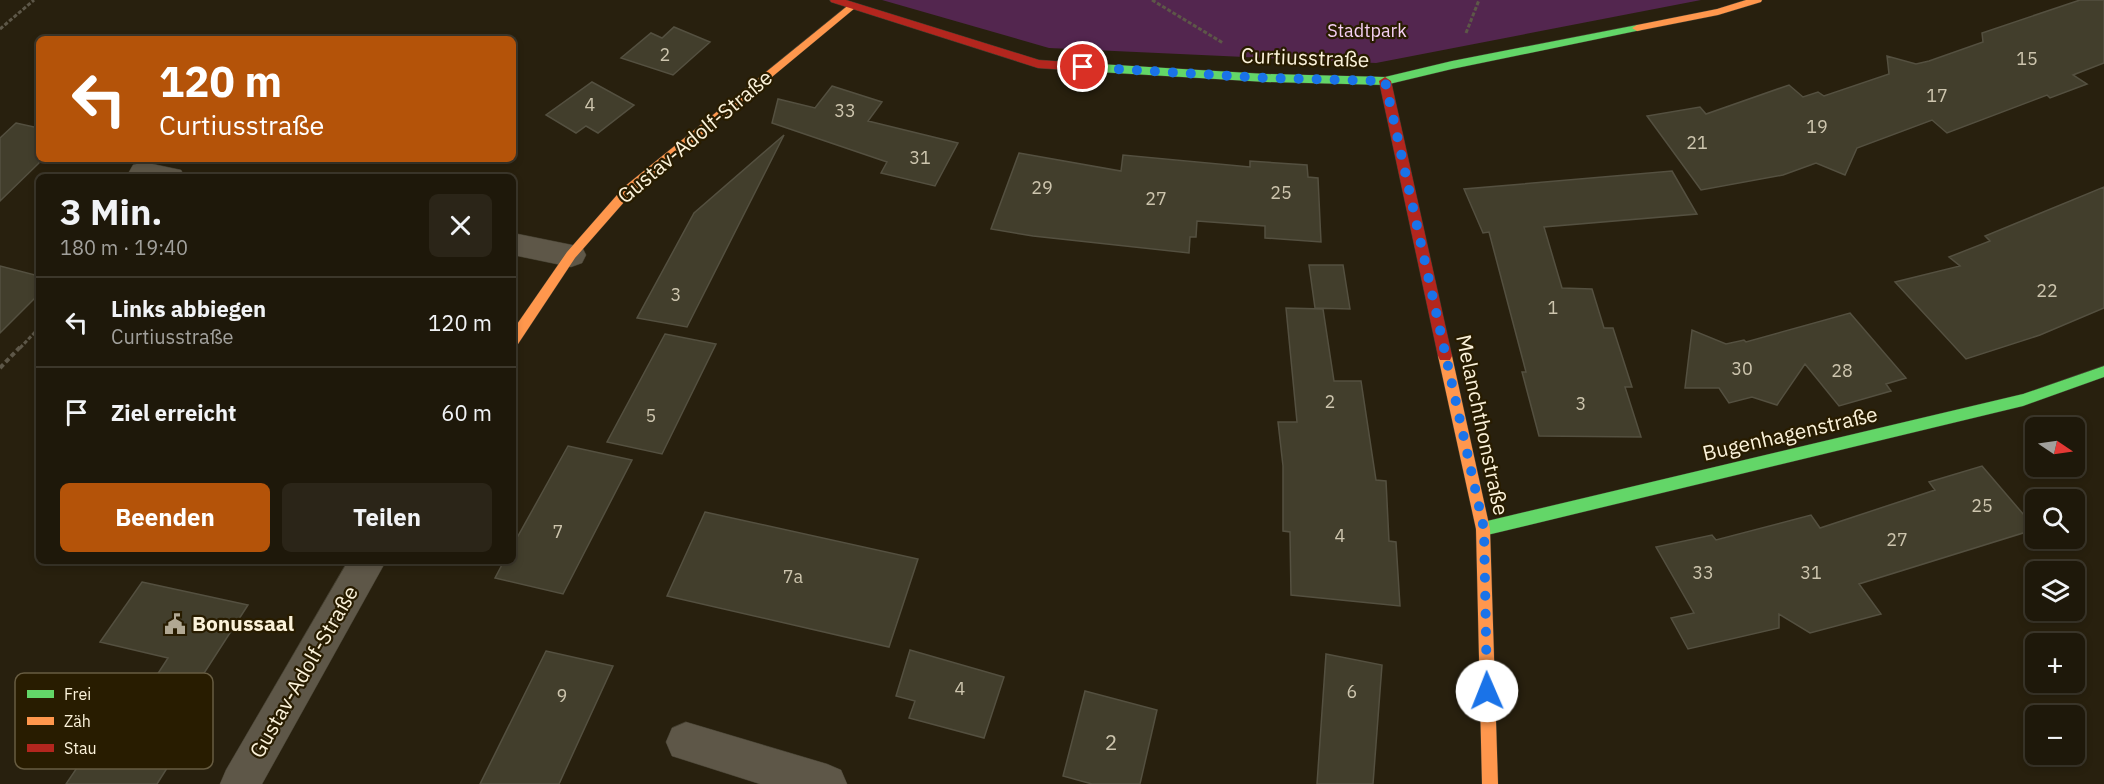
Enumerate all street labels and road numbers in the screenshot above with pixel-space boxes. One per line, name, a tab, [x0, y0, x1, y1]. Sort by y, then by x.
street label: Curtiusstraße	[1240, 41, 1370, 73]
street label: Gustav-Adolf-Straße	[611, 63, 778, 209]
street label: Melanchthonstraße	[1450, 332, 1516, 518]
street label: Bugenhagenstraße	[1699, 399, 1880, 467]
street label: Gustav-Adolf-Straße	[242, 580, 364, 763]

